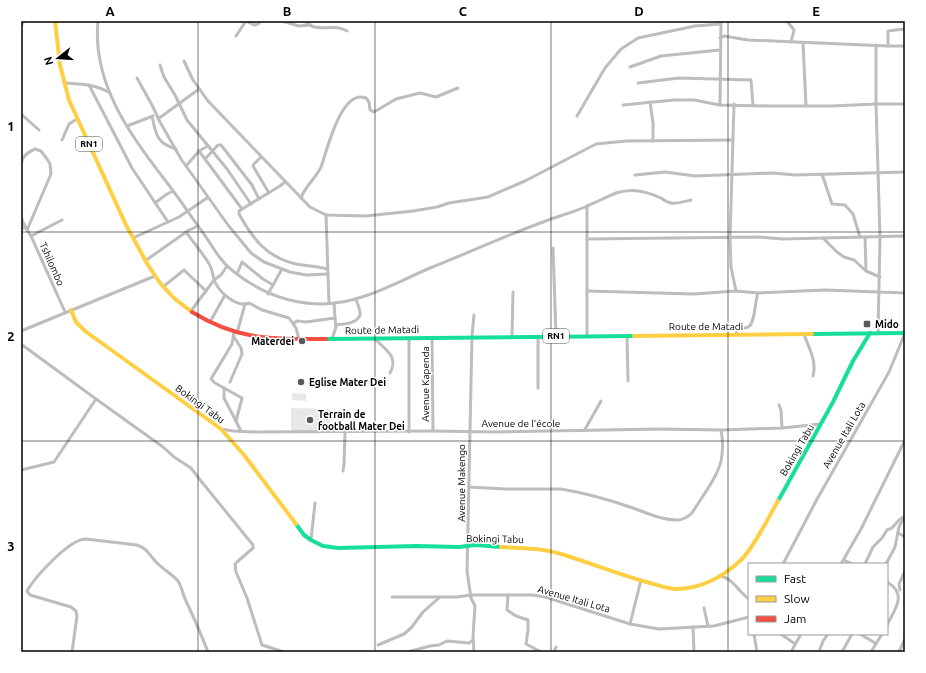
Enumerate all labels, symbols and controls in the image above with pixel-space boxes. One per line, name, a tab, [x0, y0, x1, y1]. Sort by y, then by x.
text: A	[105, 4, 115, 18]
text: B	[283, 4, 292, 18]
text: C	[459, 4, 468, 18]
text: D	[634, 4, 644, 18]
text: E	[812, 4, 820, 18]
north arrow	[38, 38, 78, 78]
text: N	[41, 55, 55, 67]
text: 1	[7, 119, 15, 133]
road number: RN1	[76, 137, 102, 151]
street label: Tshilombo	[38, 241, 67, 288]
marker: Mido	[862, 319, 872, 329]
place label: Mido	[875, 319, 899, 330]
street label: Route de Matadi	[669, 321, 743, 332]
street label: Route de Matadi	[345, 324, 419, 336]
text: 2	[7, 329, 15, 343]
road number: RN1	[543, 329, 569, 343]
place label: Materdei	[251, 336, 294, 347]
marker: Materdei	[297, 336, 307, 346]
street label: Avenue Kapenda	[420, 346, 431, 422]
marker: Eglise Mater Dei	[296, 377, 306, 387]
place label: Eglise Mater Dei	[309, 377, 386, 388]
street label: Bokingi Tabu	[173, 383, 227, 425]
street label: Avenue Itali Lota	[821, 400, 867, 470]
place label: Terrain de football Mater Dei	[318, 409, 405, 432]
marker: Terrain de football Mater Dei	[305, 415, 315, 425]
street label: Avenue de l'école	[482, 418, 560, 429]
street label: Bokingi Tabu	[778, 422, 816, 478]
street label: Avenue Makengo	[456, 444, 467, 522]
street label: Bokingi Tabu	[466, 533, 524, 545]
text: 3	[7, 539, 15, 553]
legend	[748, 563, 888, 635]
text: Fast	[784, 572, 806, 585]
street label: Avenue Itali Lota	[536, 583, 612, 615]
text: Slow	[784, 592, 810, 605]
text: Jam	[784, 612, 806, 625]

